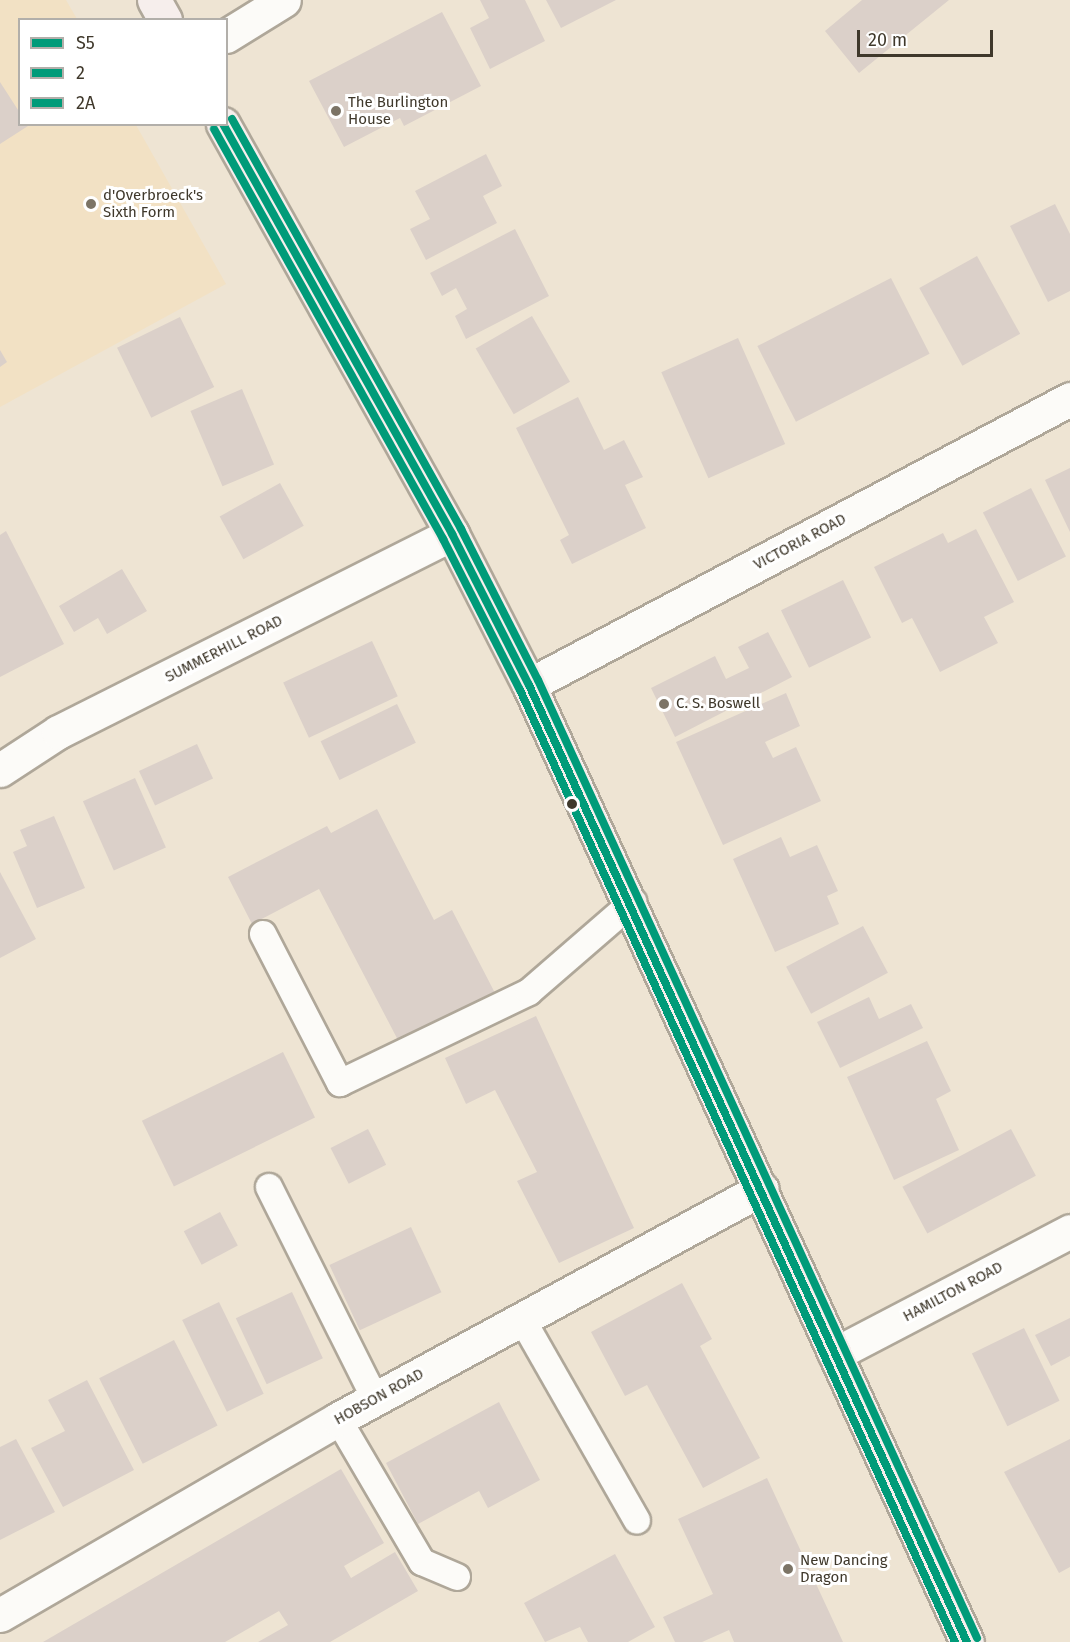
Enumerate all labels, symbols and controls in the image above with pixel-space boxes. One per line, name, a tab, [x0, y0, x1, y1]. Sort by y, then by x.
legend	[18, 18, 228, 126]
scale bar	[860, 18, 996, 56]
text: 20 m	[868, 29, 907, 51]
text: S5	[76, 32, 95, 54]
text: 2	[76, 62, 85, 84]
text: 2A	[76, 92, 95, 114]
place label: The Burlington House	[348, 93, 448, 128]
marker: The Burlington House	[329, 104, 343, 118]
place label: d'Overbroeck's Sixth Form	[103, 186, 203, 221]
marker: d'Overbroeck's Sixth Form	[84, 197, 98, 211]
street label: VICTORIA ROAD	[751, 510, 849, 574]
street label: SUMMERHILL ROAD	[162, 612, 286, 686]
place label: C. S. Boswell	[676, 695, 760, 713]
marker: C. S. Boswell	[657, 697, 671, 711]
unlabelled marker	[566, 798, 578, 810]
street label: HAMILTON ROAD	[900, 1258, 1006, 1326]
street label: HOBSON ROAD	[331, 1365, 427, 1429]
place label: New Dancing Dragon	[800, 1551, 888, 1586]
marker: New Dancing Dragon	[781, 1562, 795, 1576]

